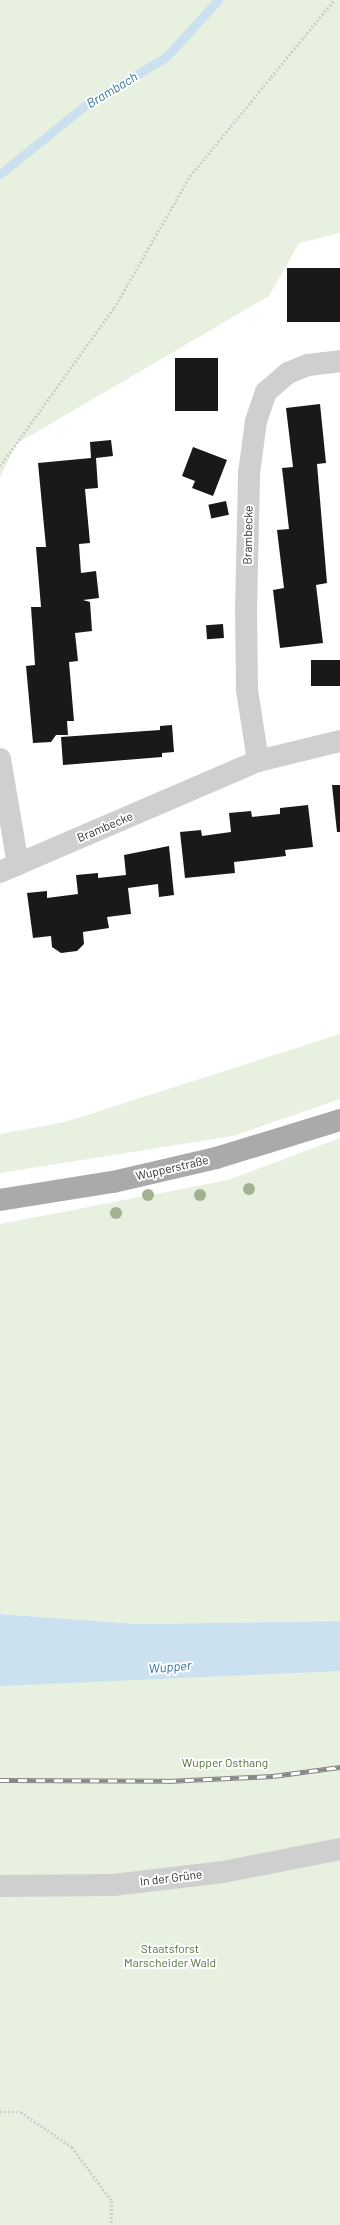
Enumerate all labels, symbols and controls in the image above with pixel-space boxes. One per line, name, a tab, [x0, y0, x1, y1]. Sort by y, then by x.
water label: Brambach	[84, 69, 140, 111]
street label: Brambecke	[240, 505, 256, 565]
street label: Brambecke	[75, 809, 135, 845]
street label: Wupperstraße	[134, 1153, 210, 1183]
water label: Wupper	[148, 1657, 192, 1677]
park label: Wupper Osthang	[182, 1756, 268, 1770]
street label: In der Grüne	[139, 1867, 203, 1889]
park label: Staatsforst Marscheider Wald	[124, 1942, 216, 1970]

